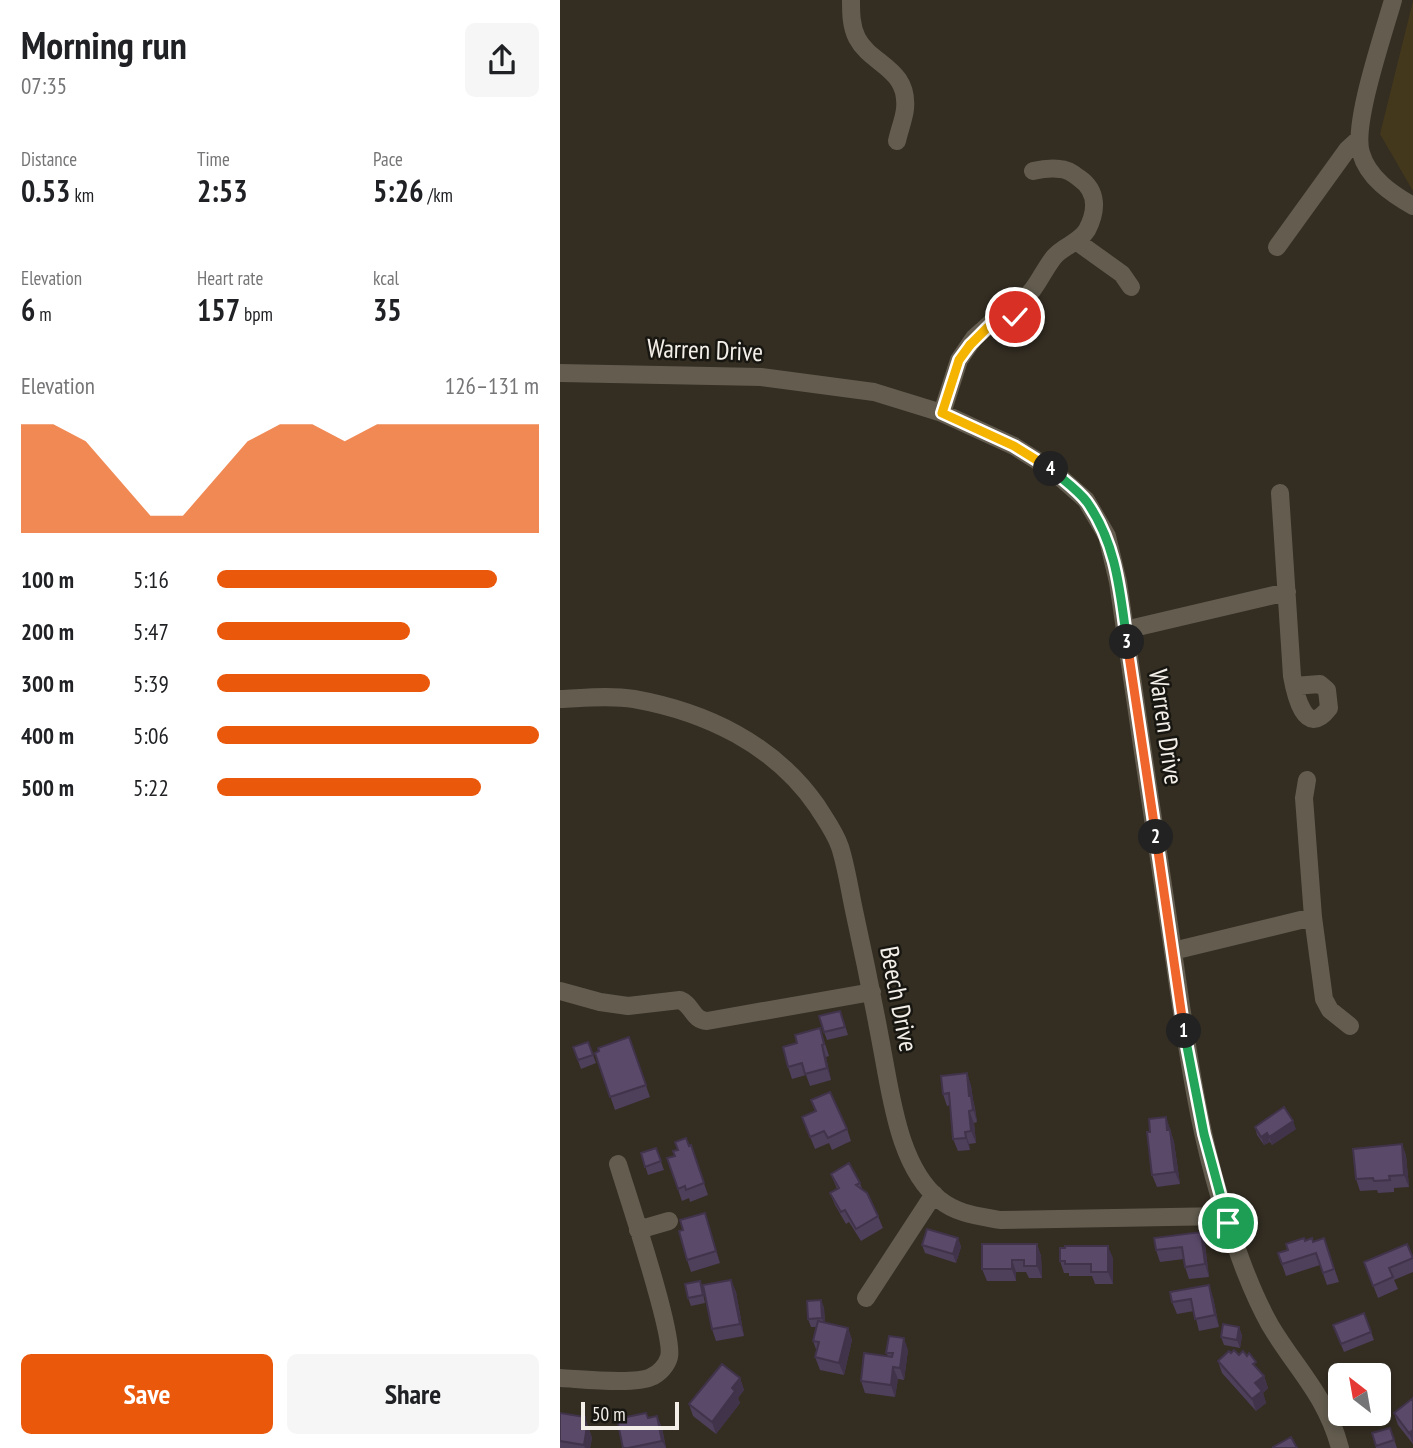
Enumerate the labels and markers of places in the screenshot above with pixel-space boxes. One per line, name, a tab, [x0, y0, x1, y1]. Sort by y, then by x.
pin	[985, 287, 1045, 347]
pin: 4	[1034, 452, 1068, 486]
pin: 3	[1110, 624, 1144, 660]
pin: 2	[1138, 820, 1174, 854]
pin: 1	[1166, 1014, 1202, 1048]
pin	[1198, 1193, 1258, 1253]

